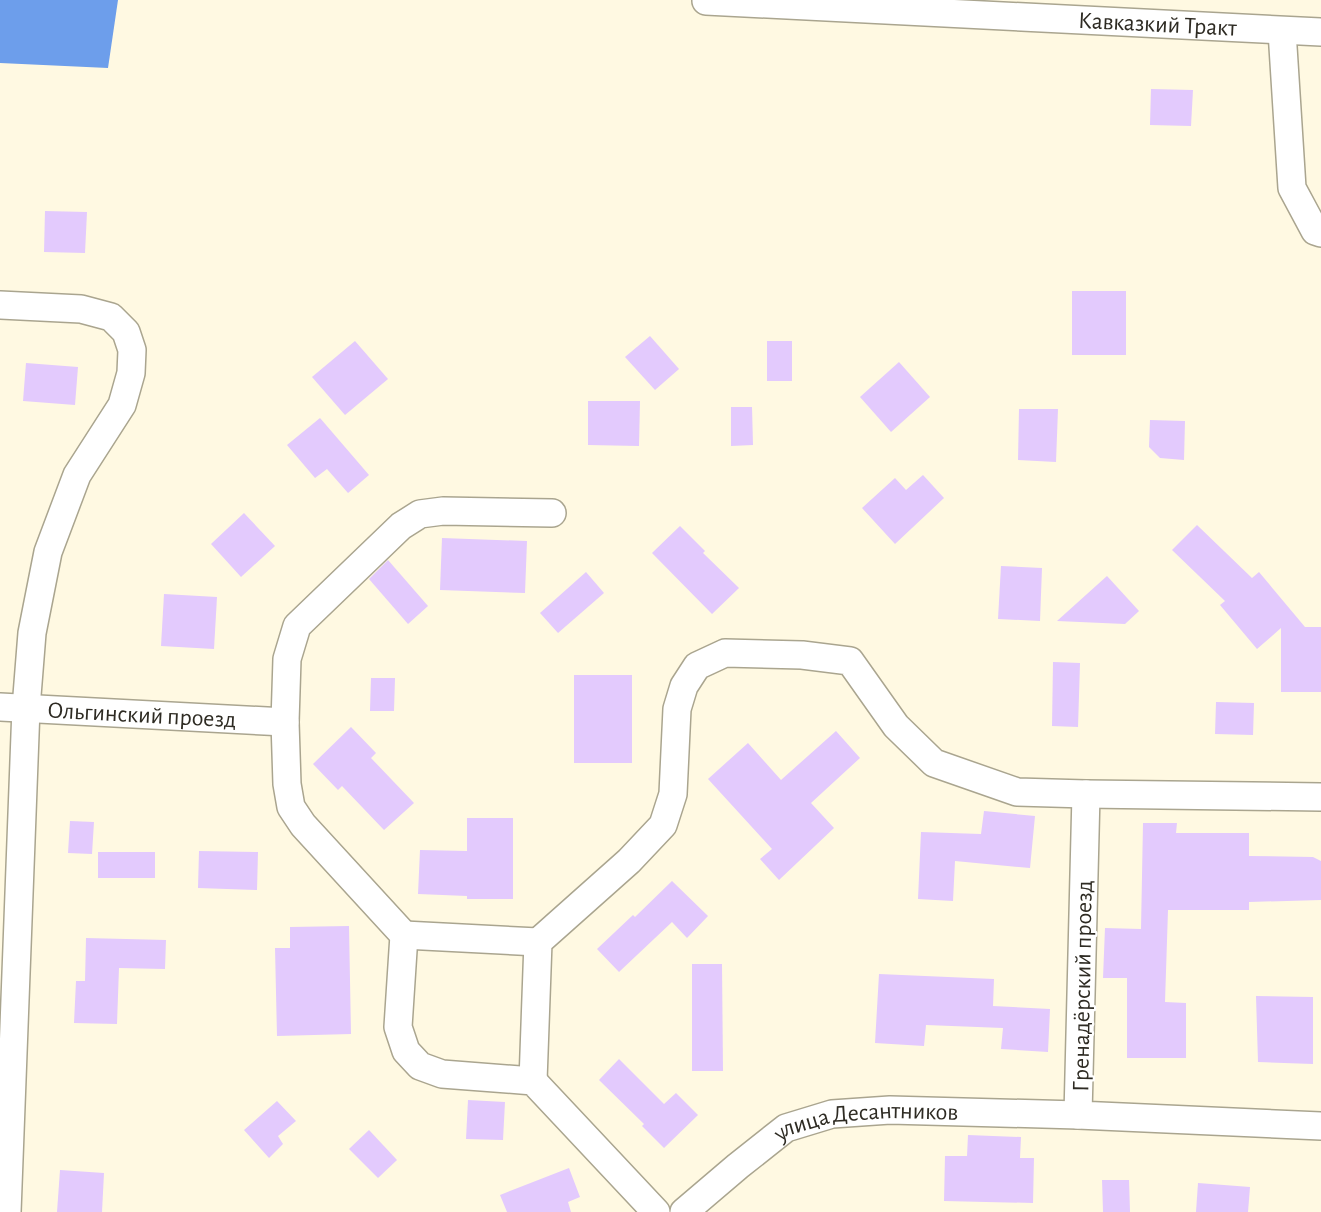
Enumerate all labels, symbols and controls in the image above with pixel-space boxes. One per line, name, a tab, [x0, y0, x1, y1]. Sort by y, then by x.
street label: Кавказкий Тракт	[1077, 9, 1238, 41]
street label: Ольгинский проезд	[47, 699, 237, 732]
street label: Гренадёрский проезд	[1069, 880, 1097, 1092]
street label: улица Десантников	[768, 1099, 959, 1147]

